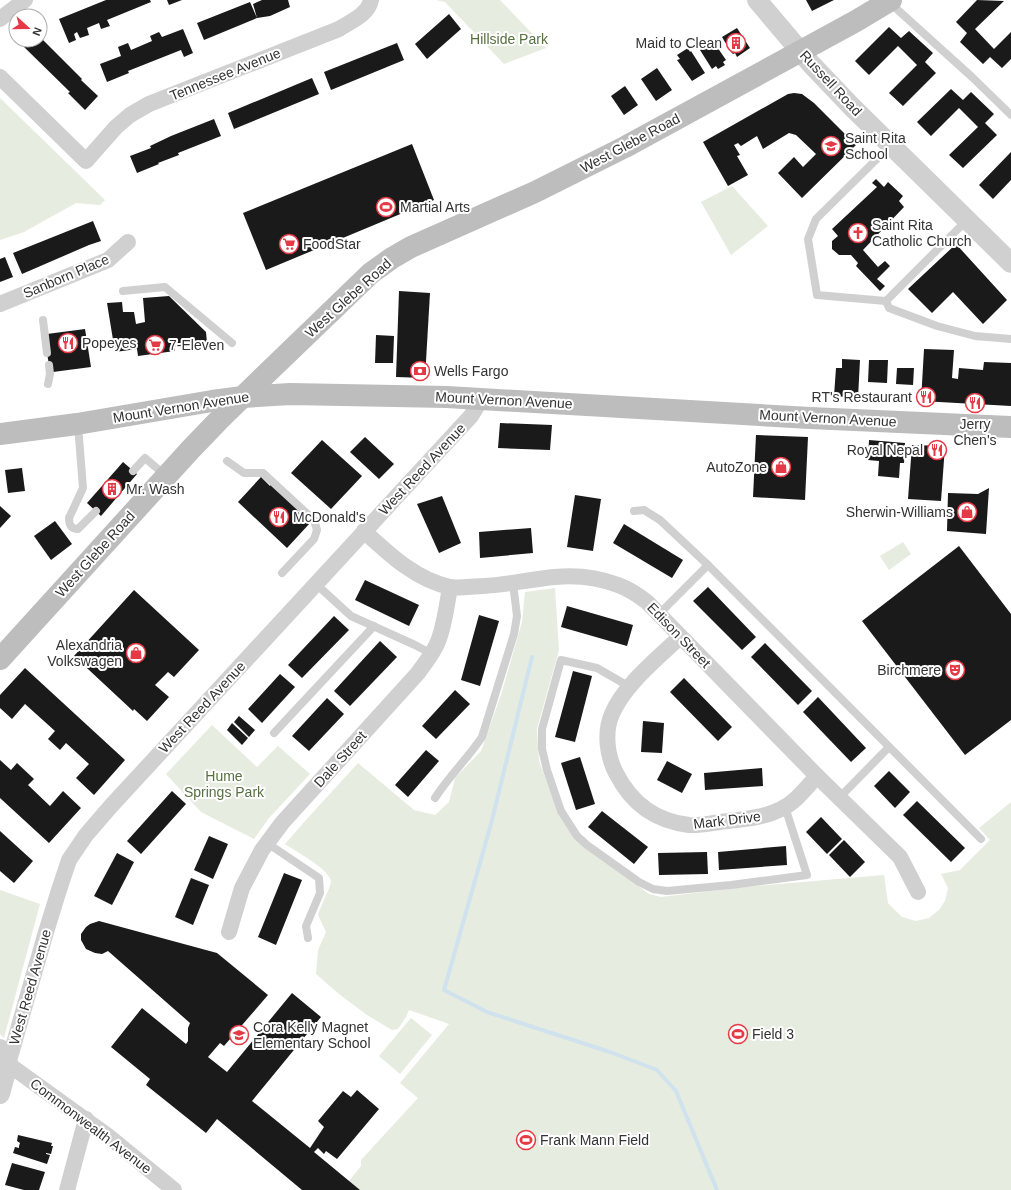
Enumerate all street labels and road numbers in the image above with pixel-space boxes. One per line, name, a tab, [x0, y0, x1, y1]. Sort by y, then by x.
street label: Tennessee Avenue	[167, 44, 283, 104]
street label: Russell Road	[797, 47, 865, 119]
street label: West Glebe Road	[578, 110, 682, 176]
street label: Sanborn Place	[21, 251, 112, 301]
street label: West Glebe Road	[302, 255, 394, 341]
street label: Mount Vernon Avenue	[112, 388, 250, 426]
street label: Mount Vernon Avenue	[435, 388, 573, 412]
street label: Mount Vernon Avenue	[759, 406, 897, 430]
street label: West Reed Avenue	[375, 420, 469, 518]
street label: West Glebe Road	[52, 508, 138, 600]
street label: Edison Street	[644, 599, 714, 671]
street label: West Reed Avenue	[155, 658, 249, 756]
street label: Dale Street	[311, 728, 369, 790]
street label: Mark Drive	[692, 808, 762, 832]
street label: West Reed Avenue	[6, 927, 54, 1047]
street label: Commonwealth Avenue	[27, 1075, 155, 1177]

